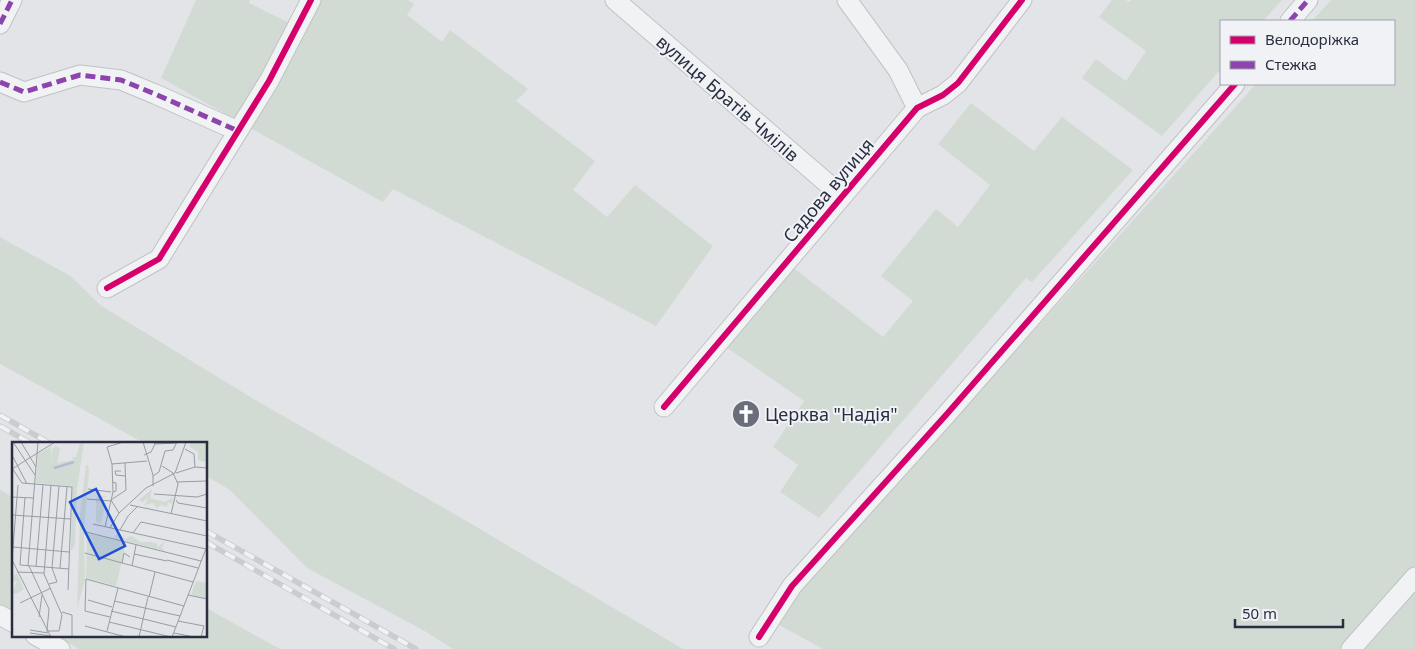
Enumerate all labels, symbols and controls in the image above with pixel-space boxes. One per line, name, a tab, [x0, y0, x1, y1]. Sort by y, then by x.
legend	[1220, 20, 1395, 85]
street label: вулиця Братів Чмілів	[652, 29, 804, 167]
text: Велодоріжка	[1265, 29, 1359, 49]
text: Стежка	[1265, 54, 1317, 74]
street label: Садова вулиця	[777, 133, 879, 247]
church icon: Церква "Надія"	[731, 399, 761, 429]
place label: Церква "Надія"	[765, 402, 898, 426]
inset map	[12, 442, 208, 636]
scale bar	[1235, 596, 1342, 628]
text: 50 m	[1242, 603, 1277, 623]

